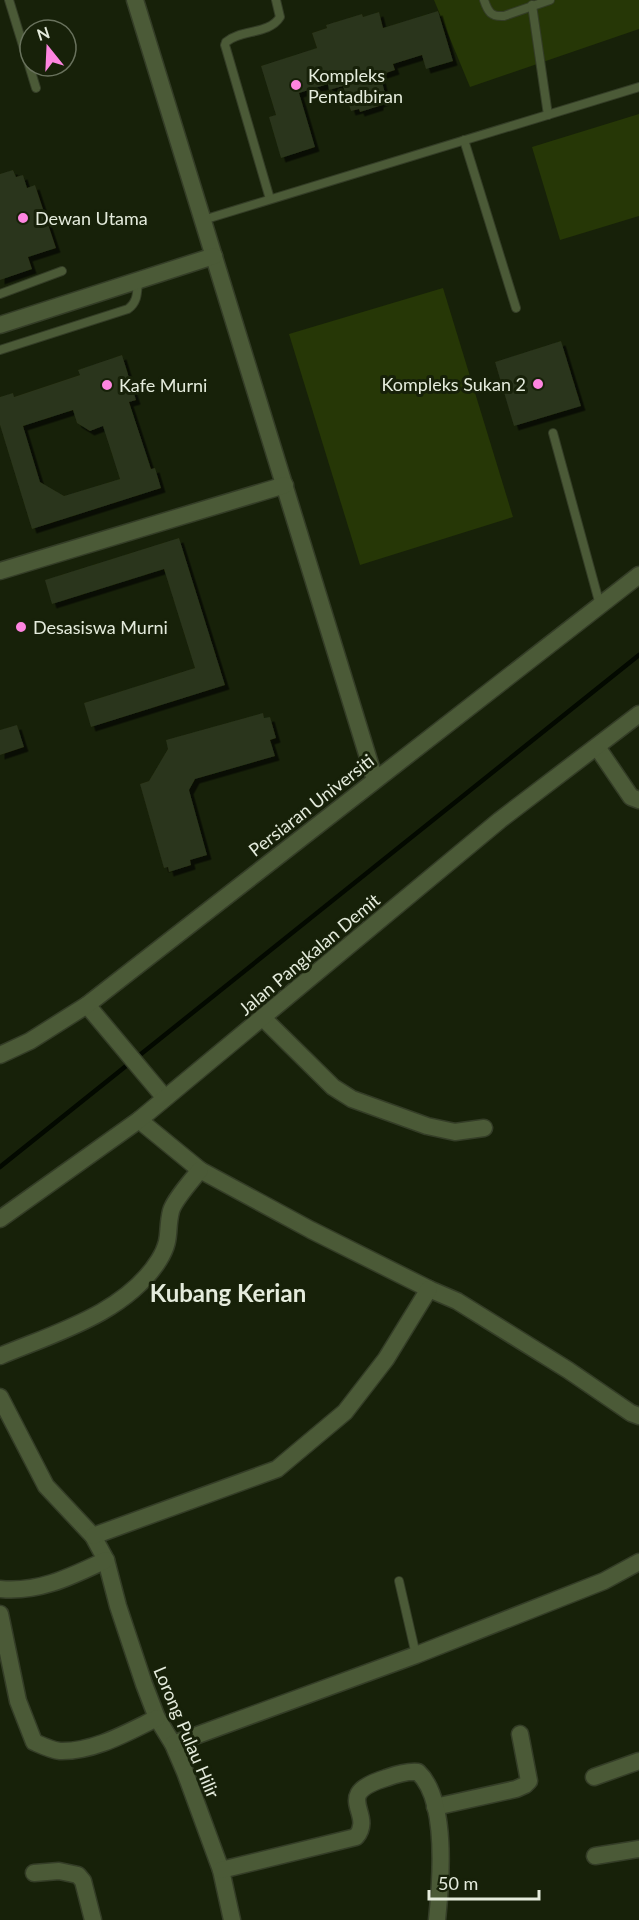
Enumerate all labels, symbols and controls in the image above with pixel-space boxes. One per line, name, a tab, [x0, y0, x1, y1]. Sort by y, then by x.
north arrow	[18, 18, 78, 78]
text: N	[34, 22, 52, 44]
place label: Kompleks Pentadbiran	[308, 64, 403, 107]
marker: Kompleks Pentadbiran	[289, 78, 303, 92]
place label: Dewan Utama	[35, 207, 148, 229]
marker: Dewan Utama	[16, 211, 30, 225]
place label: Kompleks Sukan 2	[382, 373, 526, 395]
place label: Kafe Murni	[119, 374, 207, 396]
marker: Kompleks Sukan 2	[531, 377, 545, 391]
marker: Kafe Murni	[100, 378, 114, 392]
place label: Desasiswa Murni	[33, 616, 168, 638]
marker: Desasiswa Murni	[14, 620, 28, 634]
street label: Persiaran Universiti	[244, 749, 378, 861]
street label: Jalan Pangkalan Demit	[234, 888, 384, 1019]
district label: Kubang Kerian	[150, 1278, 306, 1307]
street label: Lorong Pulau Hilir	[149, 1663, 225, 1802]
scale bar	[429, 1863, 538, 1901]
text: 50 m	[438, 1872, 478, 1894]

